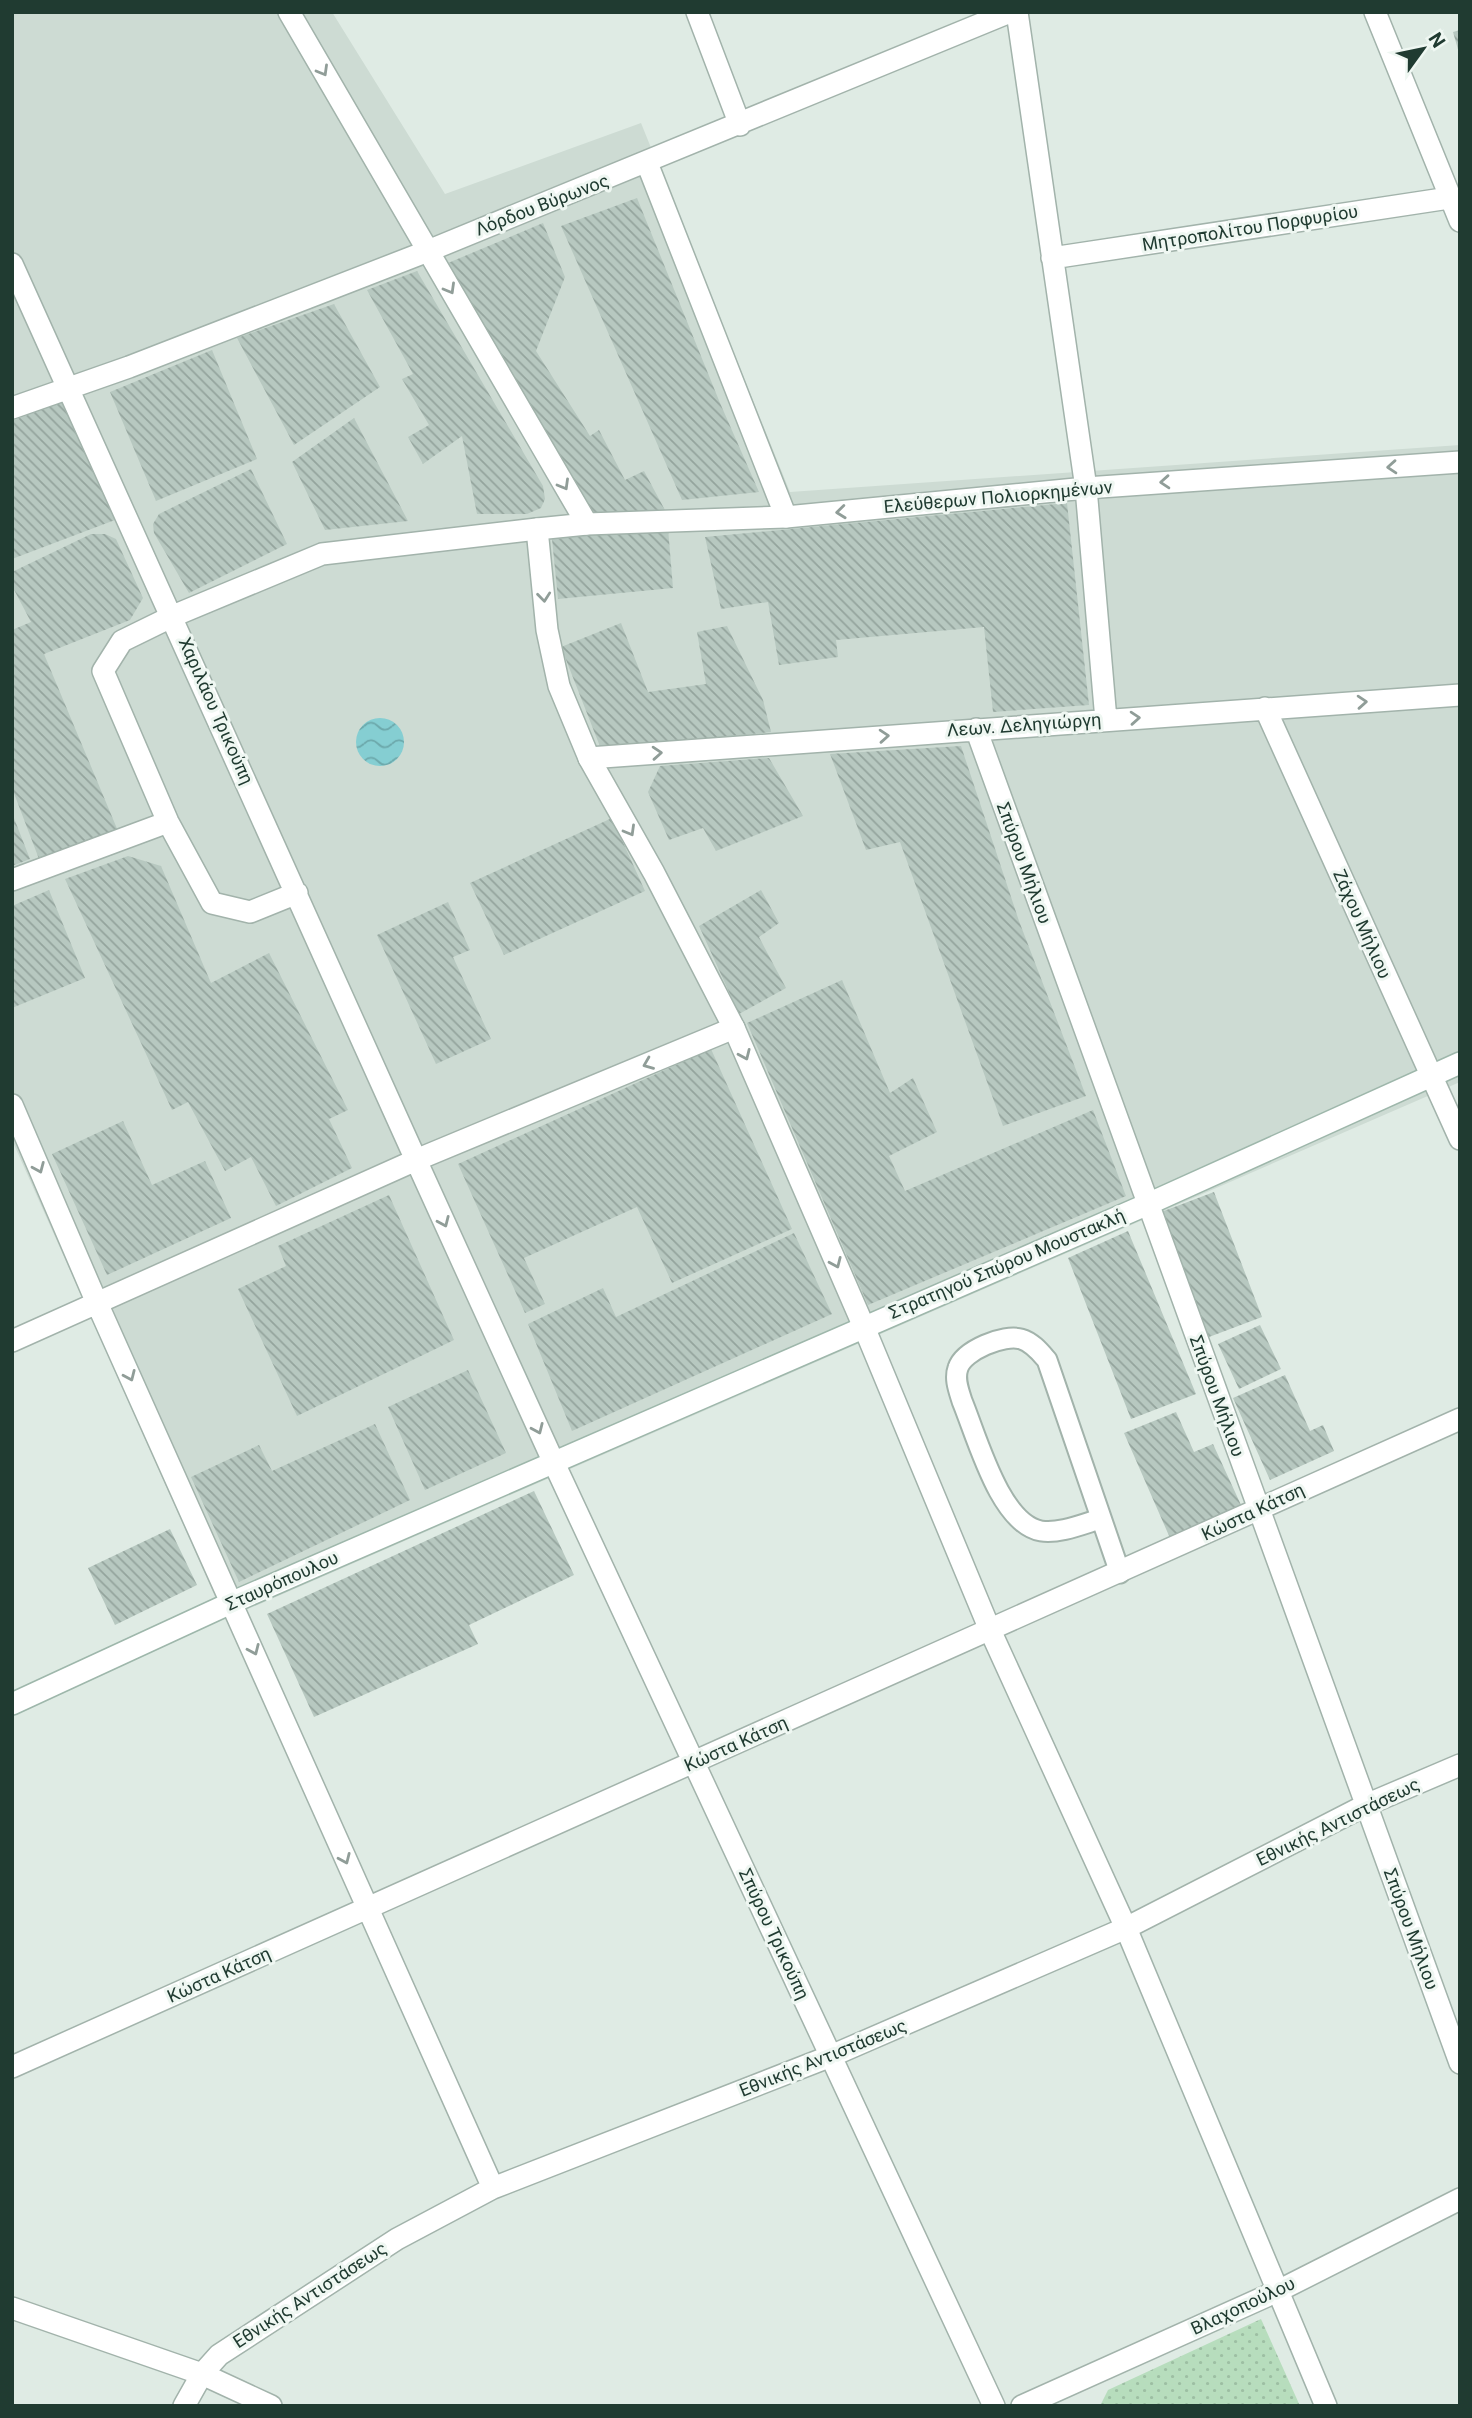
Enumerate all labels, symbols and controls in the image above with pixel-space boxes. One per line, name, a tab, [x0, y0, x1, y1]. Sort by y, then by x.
north arrow	[1388, 14, 1458, 84]
text: N	[1424, 28, 1450, 52]
one-way arrow	[315, 64, 328, 77]
street label: Λόρδου Βύρωνος	[472, 169, 612, 240]
street label: Μητροπολίτου Πορφυρίου	[1140, 200, 1359, 255]
one-way arrow	[442, 282, 455, 294]
one-way arrow	[1386, 459, 1397, 474]
one-way arrow	[1159, 475, 1170, 490]
street label: Ελεύθερων Πολιορκημένων	[883, 476, 1113, 517]
one-way arrow	[556, 478, 569, 491]
one-way arrow	[835, 504, 846, 519]
one-way arrow	[536, 591, 551, 603]
street label: Χαριλάου Τρικούπη	[175, 634, 258, 788]
one-way arrow	[1357, 695, 1368, 710]
street label: Λεων. Δεληγιώργη	[946, 709, 1102, 740]
one-way arrow	[1130, 710, 1141, 725]
one-way arrow	[879, 728, 890, 743]
one-way arrow	[652, 745, 663, 760]
street label: Σπύρου Μήλιου	[993, 799, 1056, 926]
one-way arrow	[622, 823, 635, 836]
street label: Ζάχου Μήλιου	[1329, 866, 1396, 982]
one-way arrow	[737, 1047, 751, 1060]
one-way arrow	[643, 1055, 655, 1069]
one-way arrow	[31, 1160, 45, 1173]
street label: Στρατηγού Σπύρου Μουστακλή	[886, 1204, 1128, 1323]
one-way arrow	[436, 1215, 450, 1227]
one-way arrow	[828, 1256, 842, 1268]
street label: Σπύρου Μήλιου	[1186, 1332, 1249, 1459]
one-way arrow	[122, 1369, 136, 1381]
one-way arrow	[530, 1422, 544, 1434]
street label: Κώστα Κάτση	[1198, 1479, 1308, 1545]
street label: Σταυρόπουλου	[222, 1546, 341, 1615]
one-way arrow	[246, 1643, 260, 1655]
street label: Κώστα Κάτση	[681, 1711, 791, 1776]
street label: Εθνικής Αντιστάσεως	[1253, 1773, 1423, 1870]
one-way arrow	[337, 1852, 351, 1864]
street label: Σπύρου Τρικούπη	[735, 1865, 814, 2003]
street label: Σπύρου Μήλιου	[1380, 1865, 1443, 1992]
street label: Κώστα Κάτση	[164, 1942, 274, 2007]
street label: Εθνικής Αντιστάσεως	[736, 2014, 910, 2101]
street label: Εθνικής Αντιστάσεως	[229, 2237, 390, 2352]
street label: Βλαχοπούλου	[1187, 2272, 1298, 2339]

